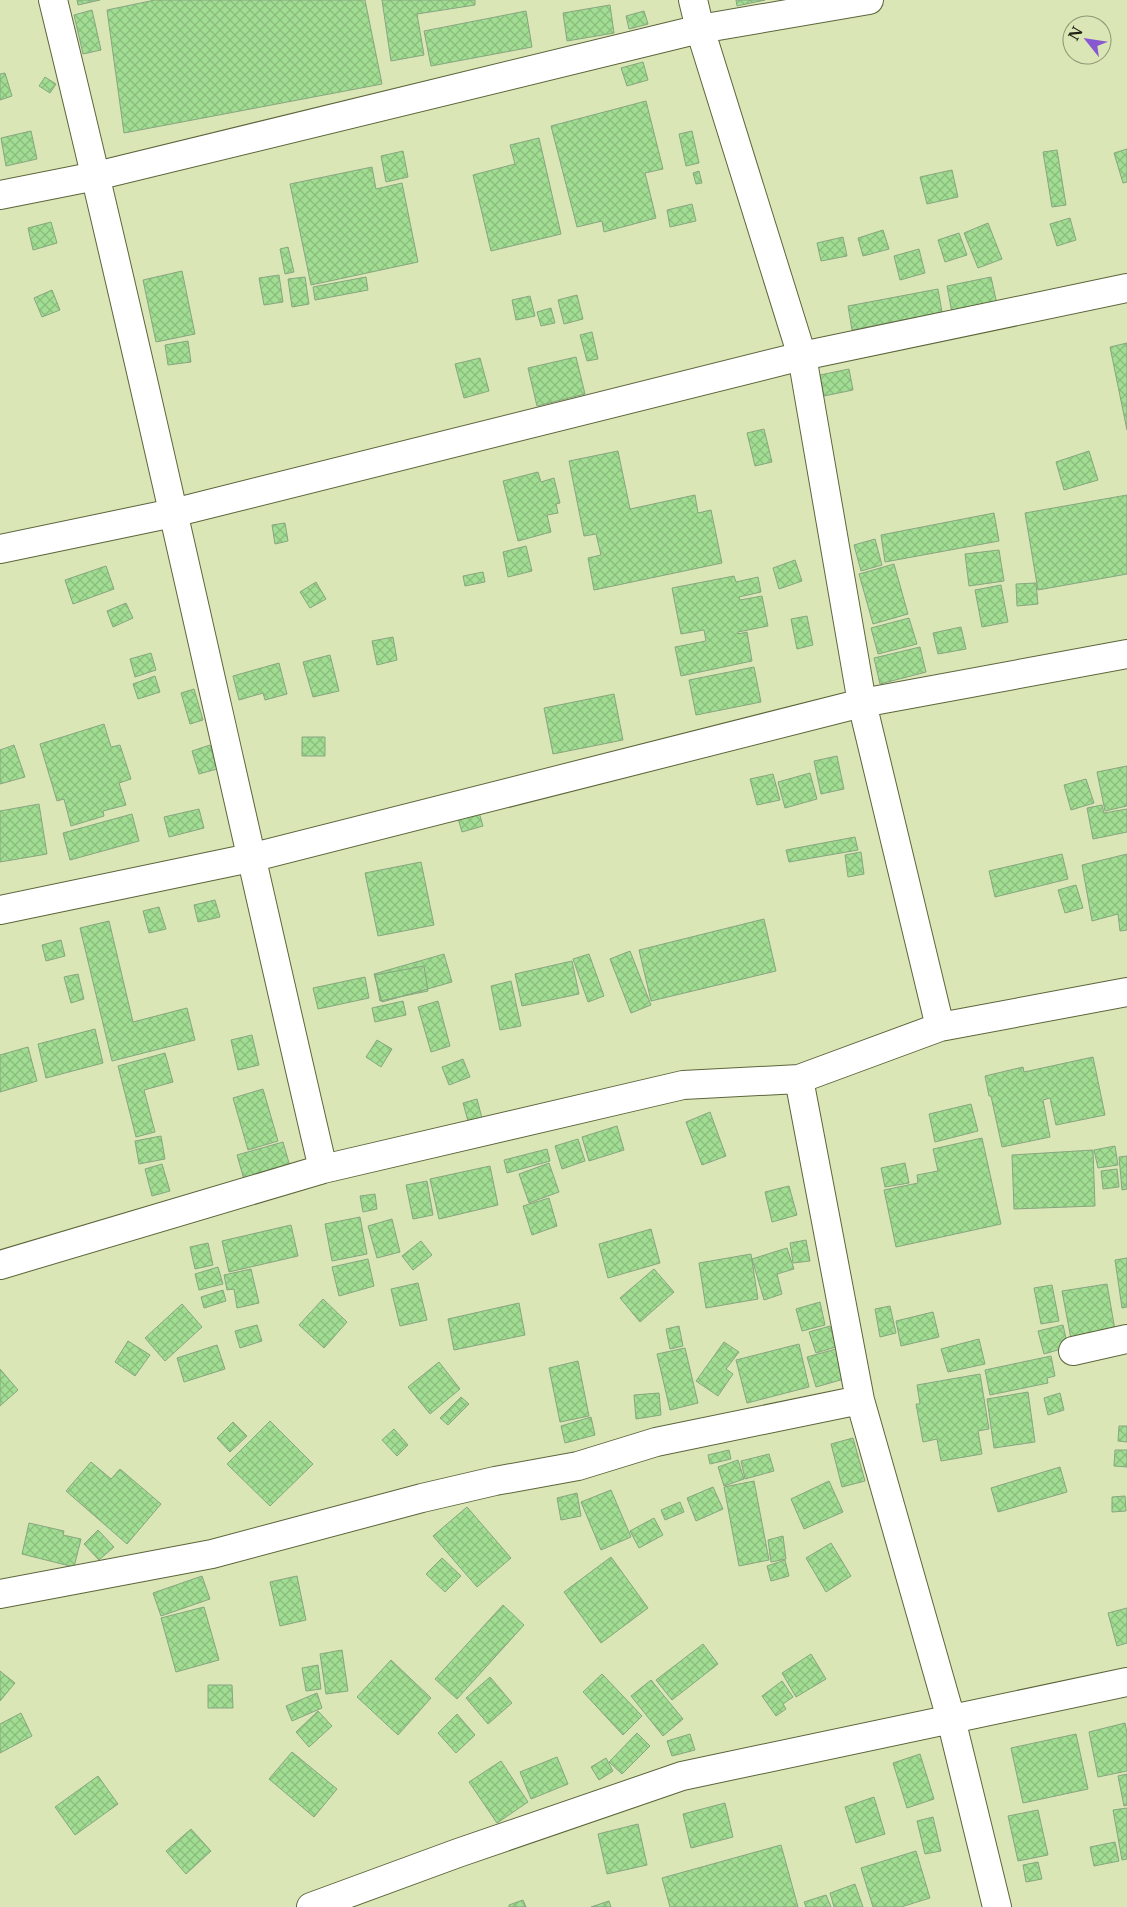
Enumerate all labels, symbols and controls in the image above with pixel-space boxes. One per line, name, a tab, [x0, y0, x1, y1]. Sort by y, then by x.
north arrow	[1062, 15, 1112, 65]
text: N	[1065, 23, 1087, 44]

